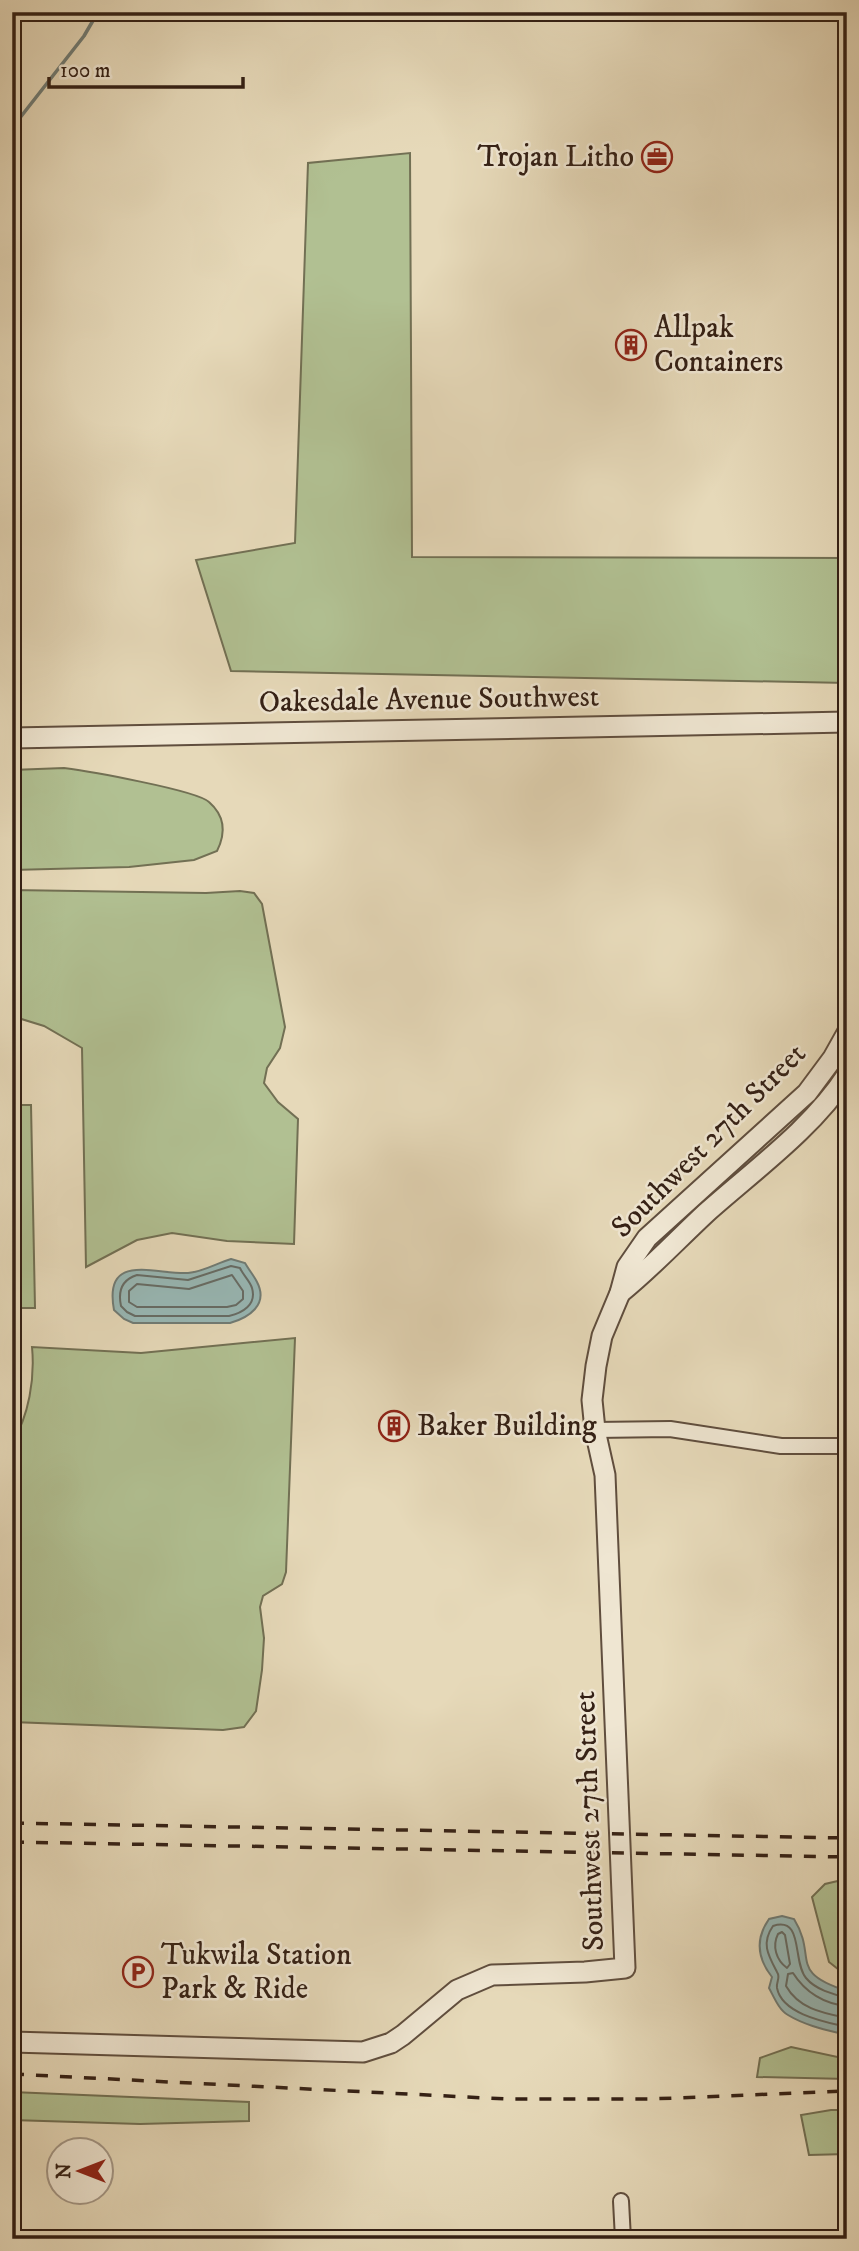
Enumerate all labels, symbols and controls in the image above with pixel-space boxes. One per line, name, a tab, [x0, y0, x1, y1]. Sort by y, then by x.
scale bar	[49, 46, 243, 90]
text: 100 m	[60, 58, 111, 84]
place label: Trojan Litho	[477, 139, 634, 176]
office icon: Trojan Litho	[640, 140, 674, 174]
place label: Allpak Containers	[654, 310, 783, 381]
building icon: Allpak Containers	[614, 328, 648, 362]
street label: Oakesdale Avenue Southwest	[258, 679, 600, 721]
street label: Southwest 27th Street	[604, 1036, 814, 1246]
place label: Baker Building	[417, 1408, 597, 1445]
building icon: Baker Building	[377, 1409, 411, 1443]
street label: Southwest 27th Street	[567, 1690, 613, 1952]
place label: Tukwila Station Park & Ride	[161, 1937, 352, 2008]
parking icon: Tukwila Station Park & Ride	[121, 1955, 155, 1989]
north arrow	[46, 2136, 116, 2206]
text: N	[53, 2163, 76, 2179]

